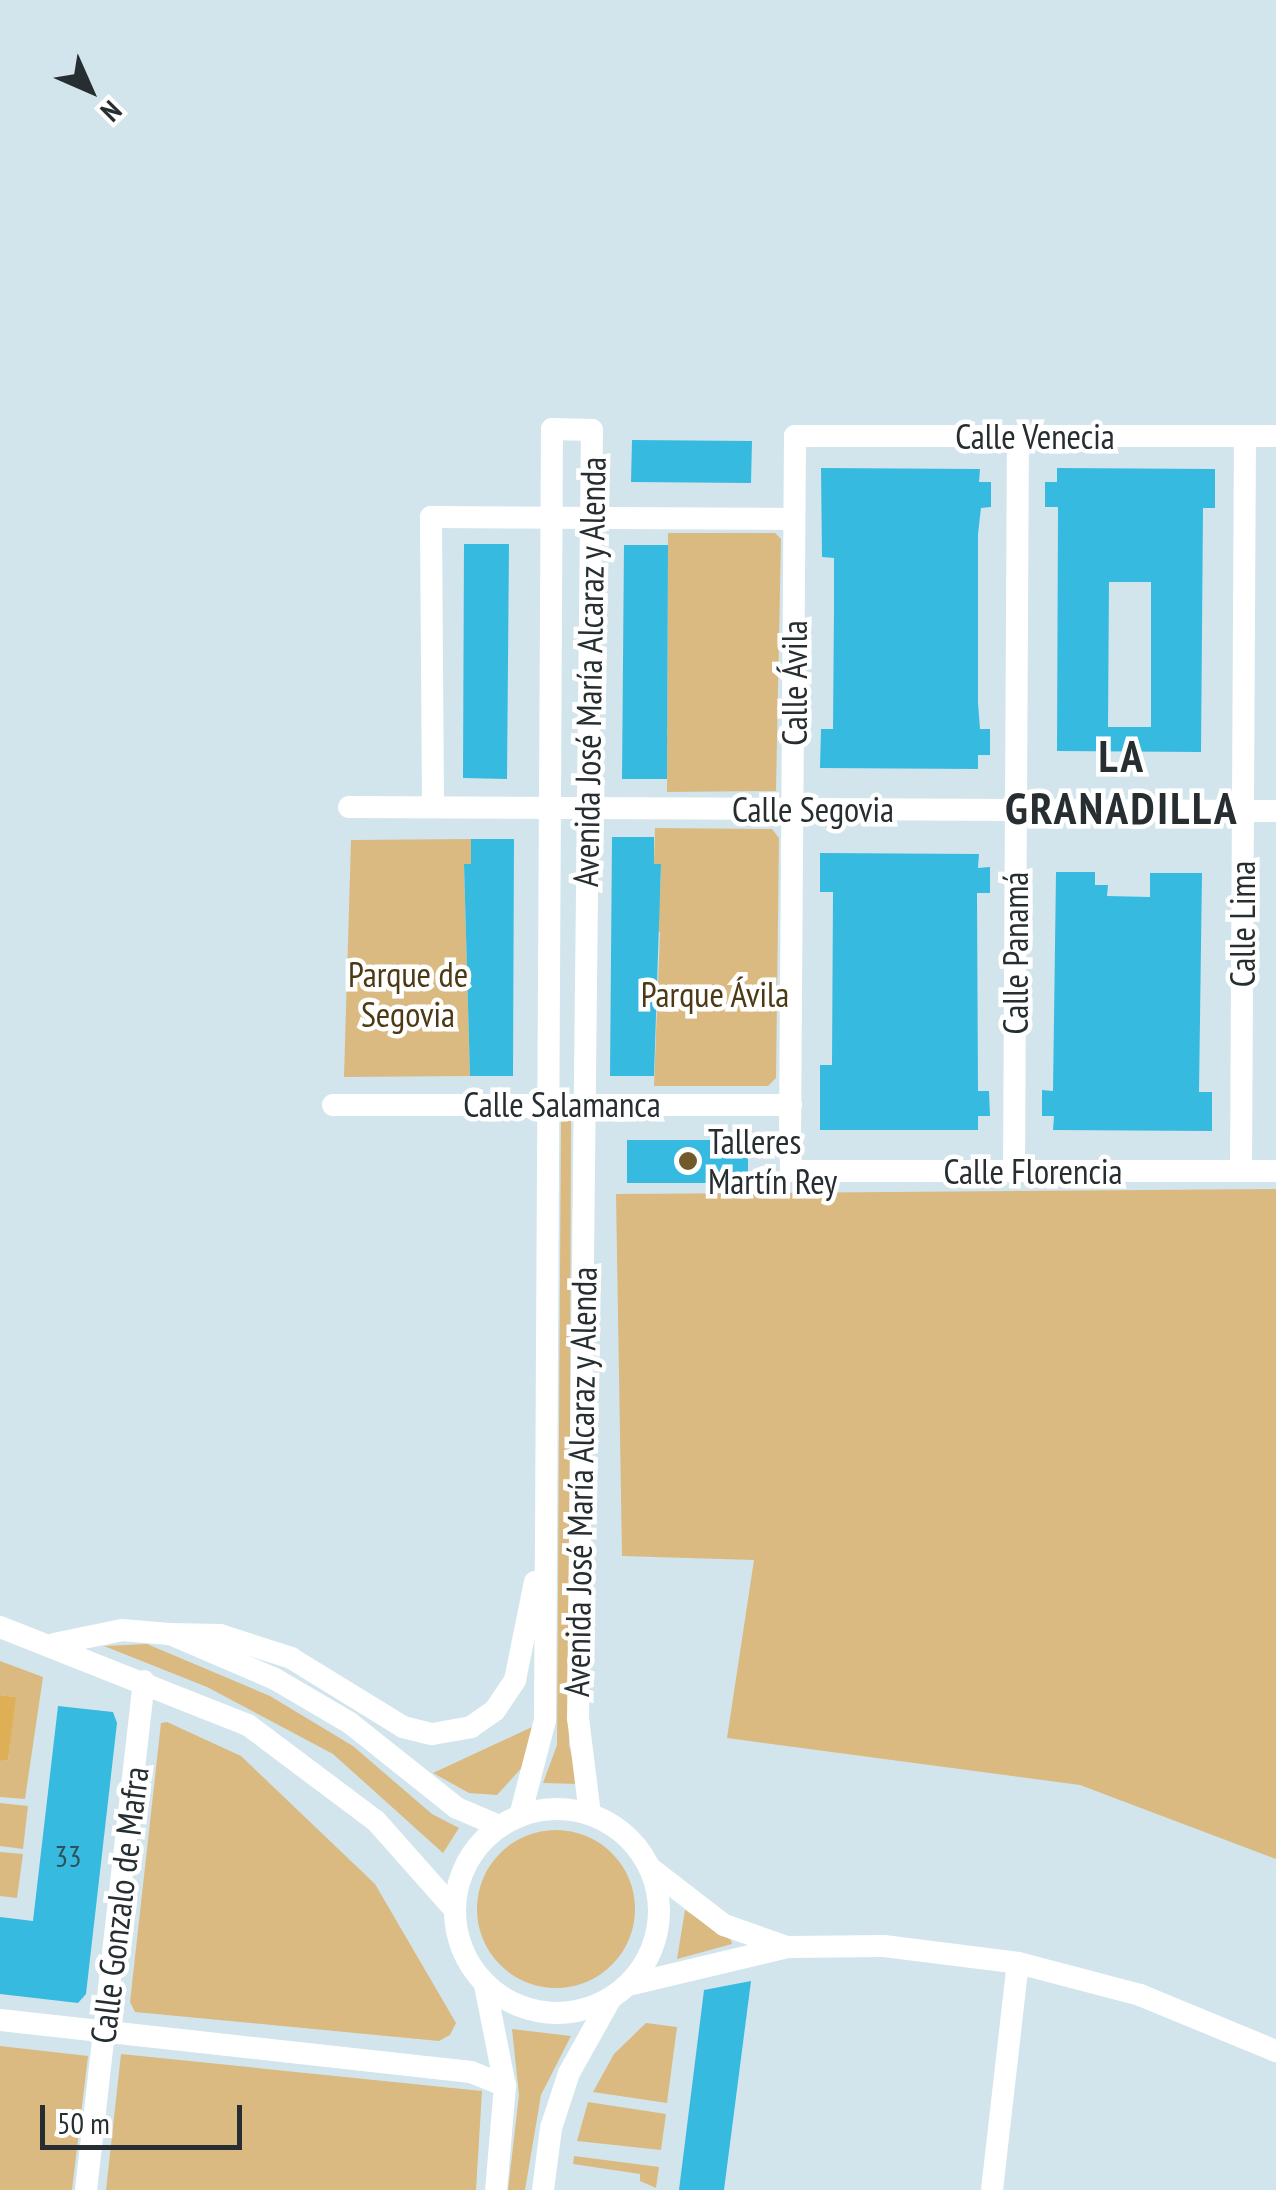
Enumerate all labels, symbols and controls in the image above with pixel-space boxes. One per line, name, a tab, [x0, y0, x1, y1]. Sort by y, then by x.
north arrow	[40, 40, 140, 140]
text: N	[93, 93, 130, 130]
street label: Calle Venecia	[955, 415, 1115, 457]
street label: Avenida José María Alcaraz y Alenda	[564, 455, 614, 889]
street label: Calle Ávila	[773, 620, 815, 746]
district label: LA GRANADILLA	[1005, 729, 1239, 835]
street label: Calle Segovia	[732, 788, 894, 830]
street label: Calle Lima	[1221, 861, 1263, 987]
street label: Calle Panamá	[994, 872, 1036, 1034]
park label: Parque de Segovia	[348, 953, 468, 1035]
park label: Parque Ávila	[640, 973, 790, 1015]
street label: Calle Salamanca	[463, 1083, 661, 1125]
place label: Talleres Martín Rey	[708, 1120, 837, 1202]
marker: Talleres Martín Rey	[677, 1150, 699, 1172]
street label: Calle Florencia	[944, 1150, 1122, 1192]
street label: Avenida José María Alcaraz y Alenda	[555, 1265, 605, 1699]
street label: Calle Gonzalo de Mafra	[81, 1764, 157, 2046]
house number: 33	[55, 1838, 81, 1874]
scale bar	[45, 2085, 248, 2147]
text: 50 m	[57, 2103, 110, 2142]

